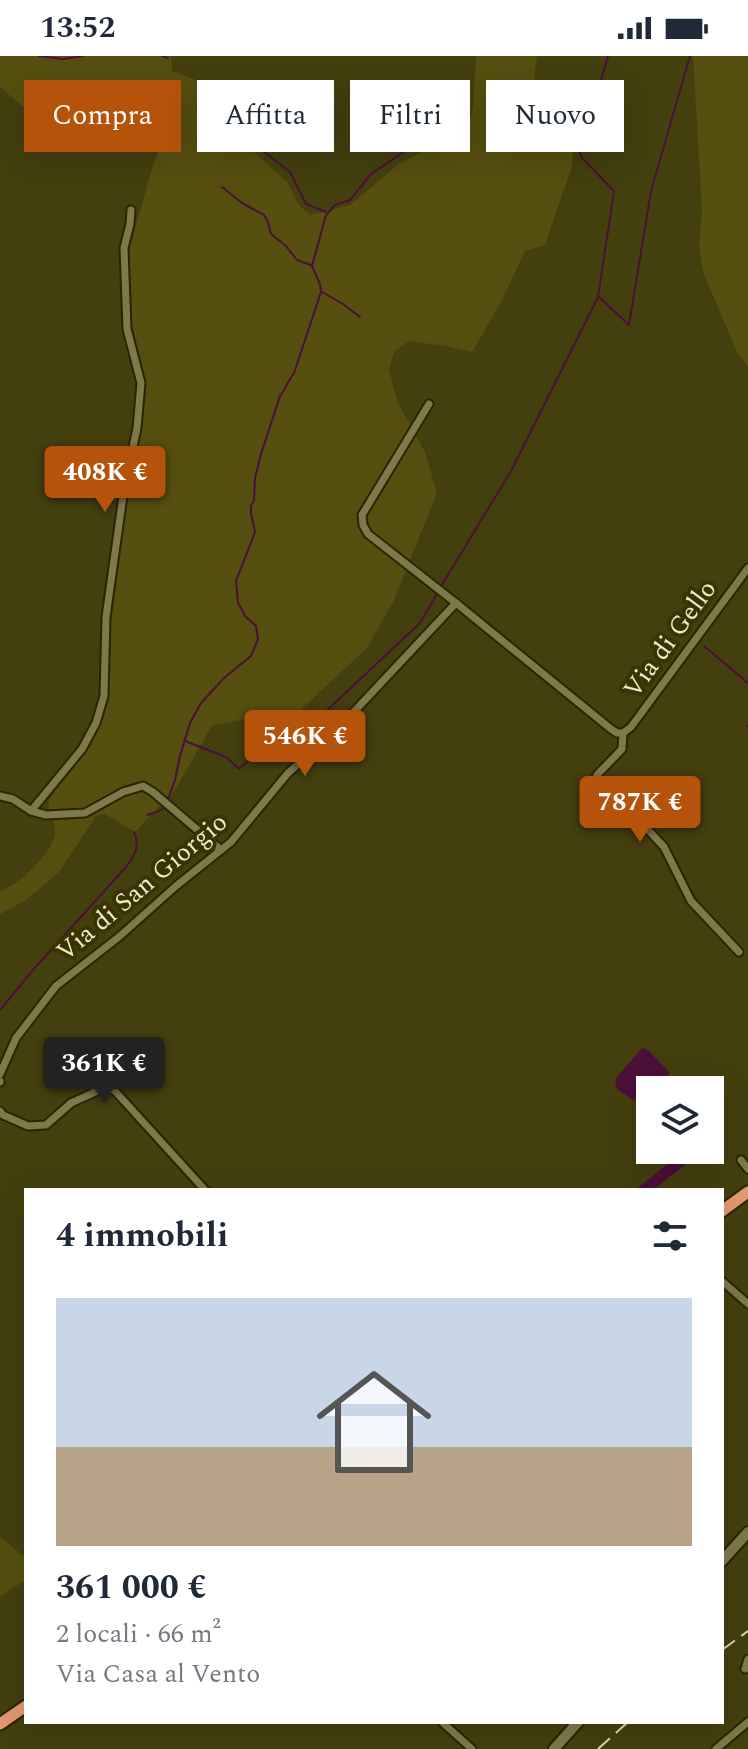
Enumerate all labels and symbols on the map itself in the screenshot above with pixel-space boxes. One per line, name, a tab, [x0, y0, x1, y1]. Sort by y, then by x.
pin: 408K €	[40, 446, 170, 514]
street label: Via di Gello	[613, 572, 727, 706]
pin: 546K €	[240, 710, 370, 778]
pin: 787K €	[575, 776, 705, 844]
street label: Via di San Giorgio	[47, 803, 237, 971]
pin: 361K €	[39, 1037, 169, 1105]

